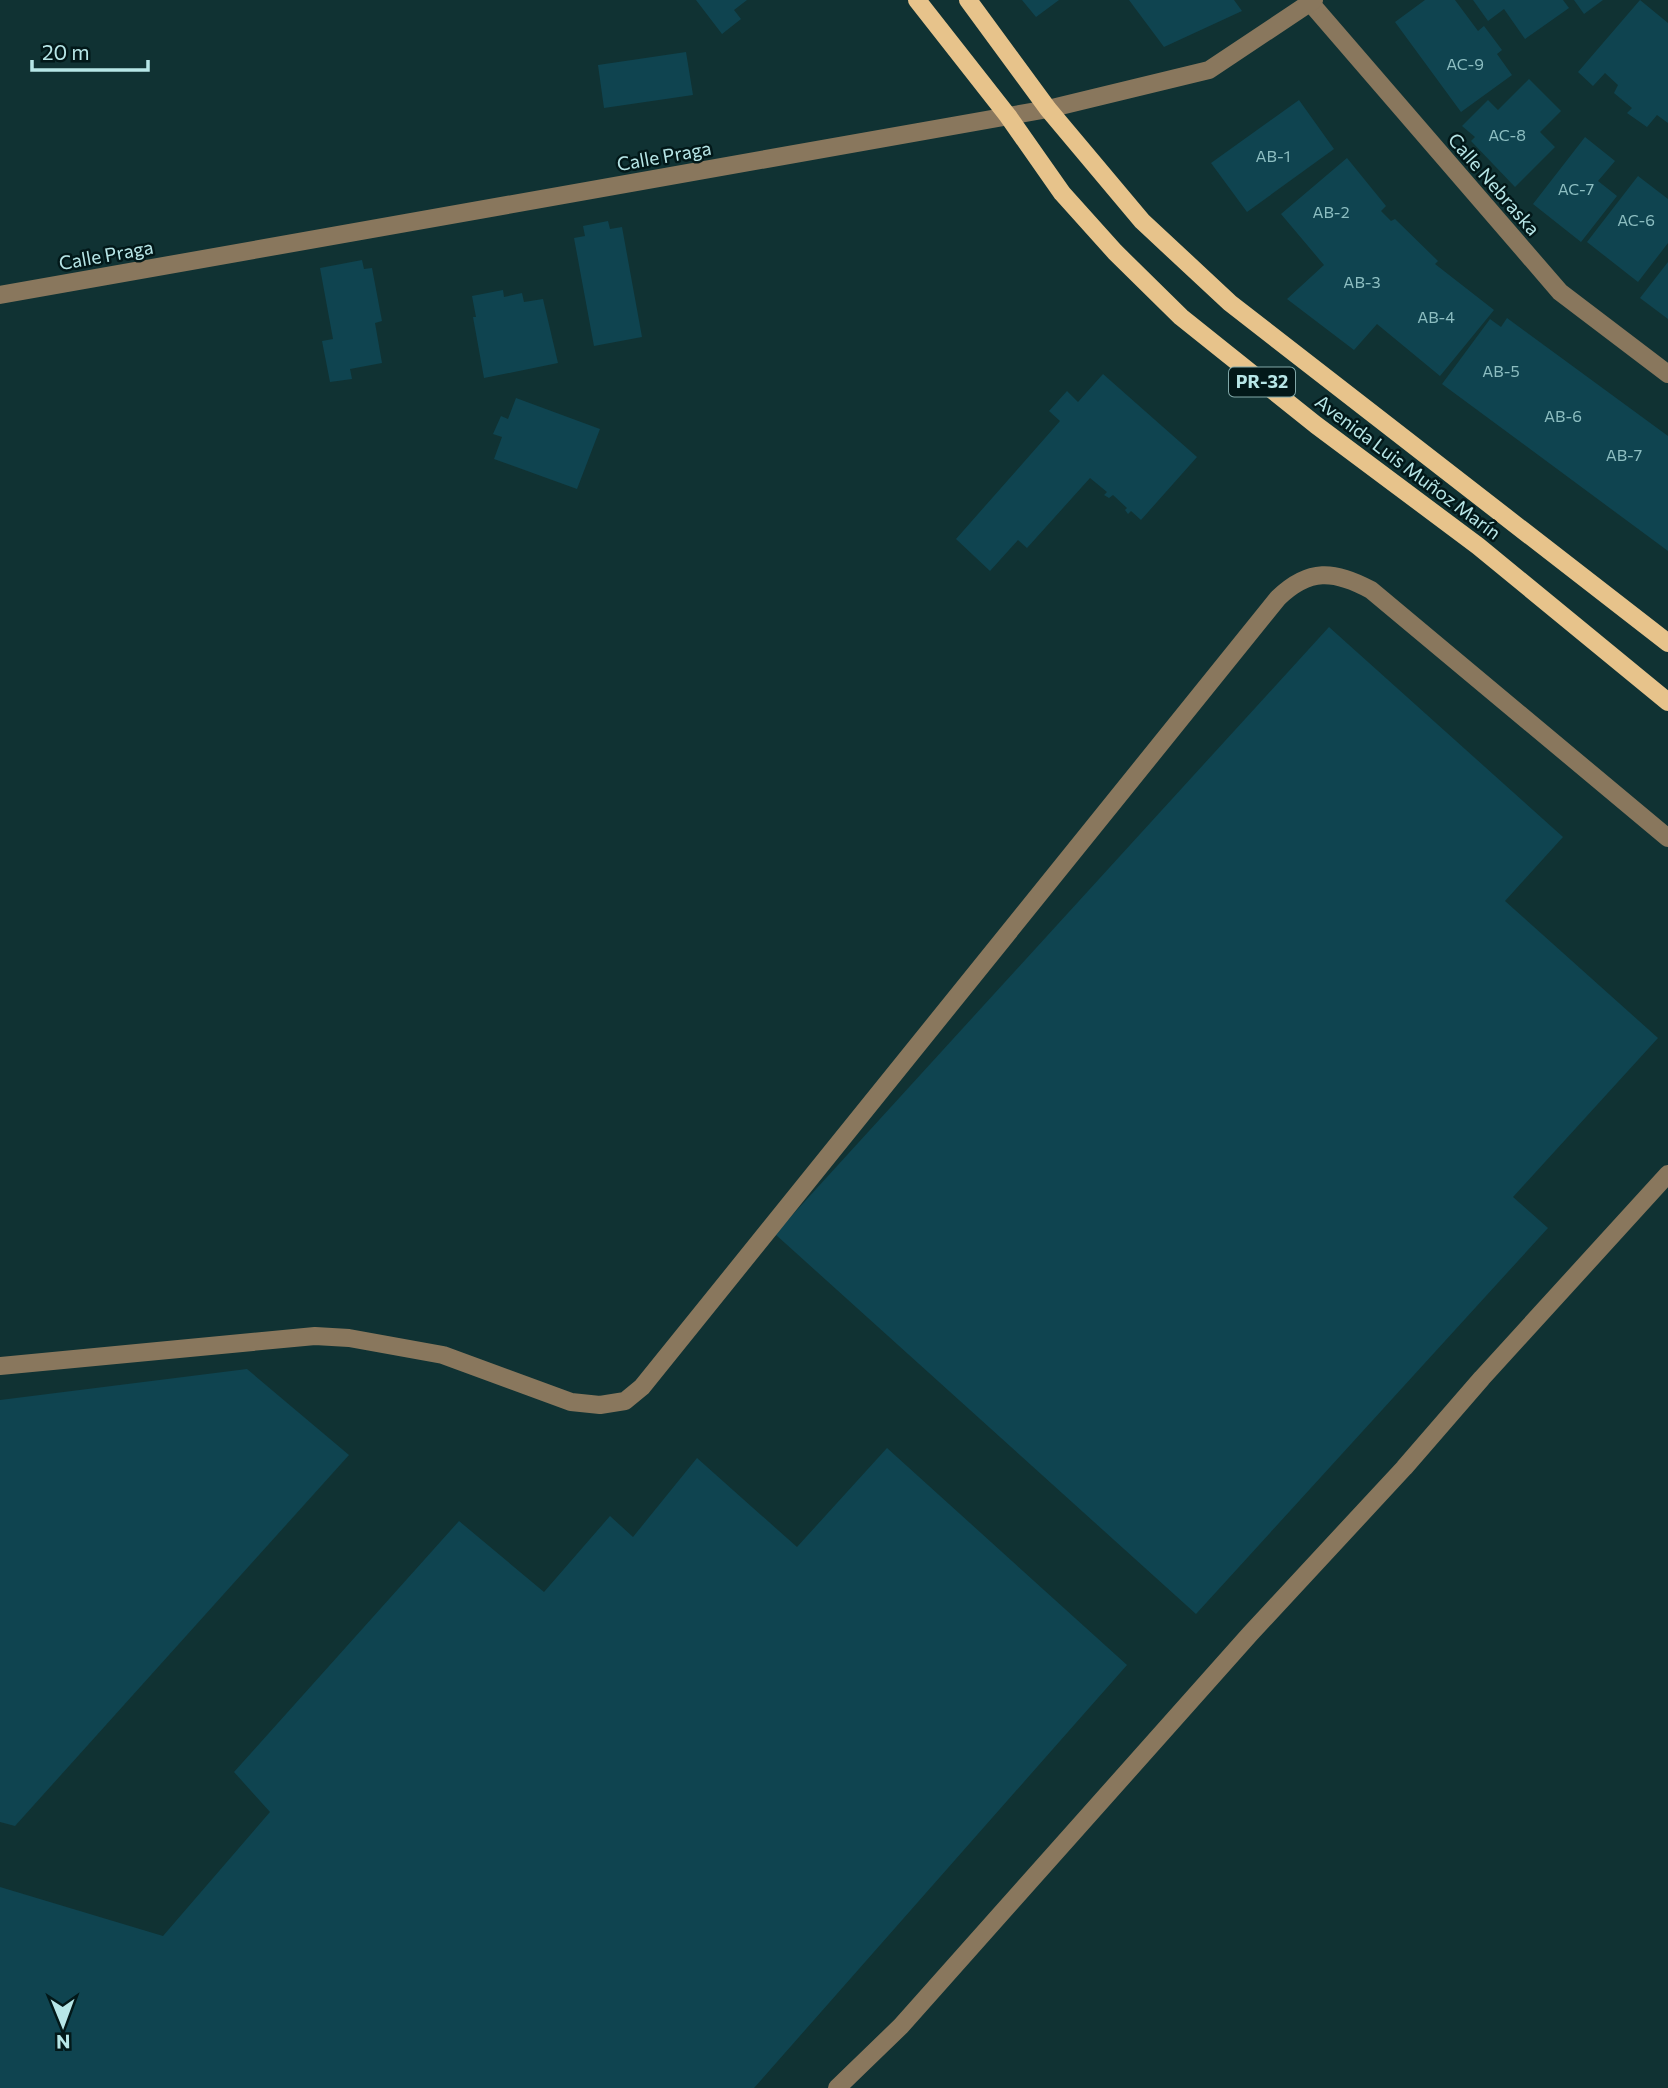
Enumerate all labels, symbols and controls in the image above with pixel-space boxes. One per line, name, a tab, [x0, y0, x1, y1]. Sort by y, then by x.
scale bar	[32, 28, 147, 72]
text: 20 m	[42, 39, 90, 64]
house number: AC-9	[1446, 54, 1484, 73]
house number: AC-8	[1488, 125, 1526, 144]
street label: Calle Nebraska	[1444, 128, 1545, 240]
street label: Calle Praga	[615, 136, 713, 175]
house number: AB-1	[1256, 146, 1290, 165]
house number: AC-7	[1558, 179, 1594, 198]
house number: AB-2	[1313, 202, 1350, 221]
house number: AC-6	[1617, 210, 1655, 229]
street label: Calle Praga	[57, 235, 155, 274]
house number: AB-3	[1343, 272, 1381, 291]
house number: AB-4	[1417, 307, 1455, 326]
house number: AB-5	[1482, 361, 1520, 380]
road number: PR-32	[1229, 368, 1295, 396]
street label: Avenida Luis Muñoz Marín	[1311, 389, 1506, 544]
house number: AB-6	[1544, 406, 1582, 425]
house number: AB-7	[1606, 445, 1642, 464]
north arrow	[28, 1990, 98, 2060]
text: N	[56, 2031, 71, 2054]

